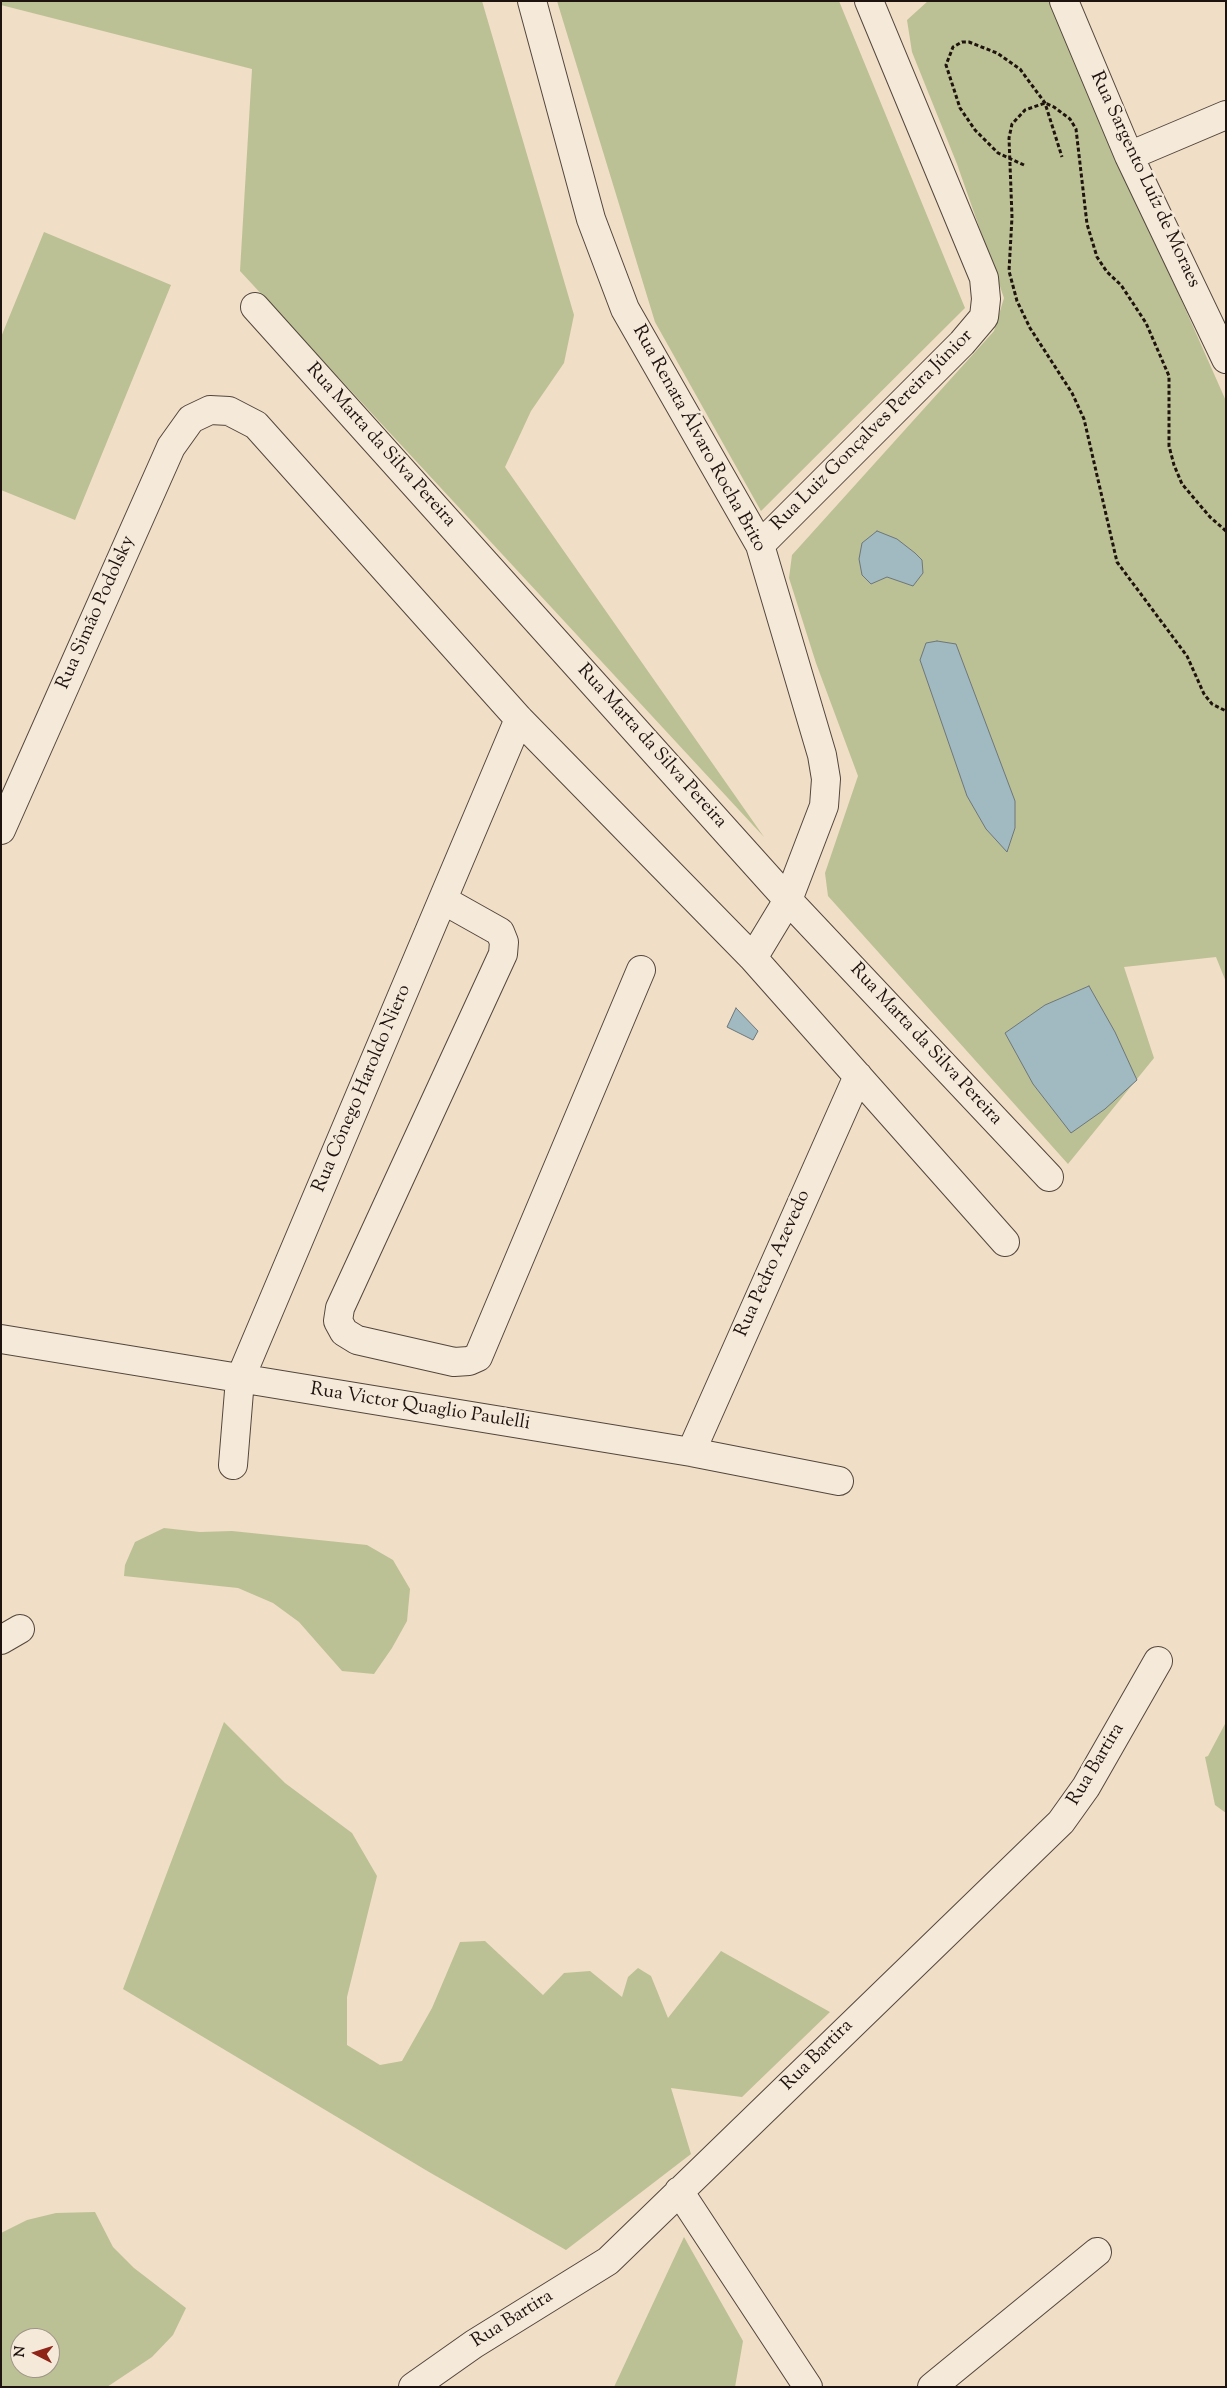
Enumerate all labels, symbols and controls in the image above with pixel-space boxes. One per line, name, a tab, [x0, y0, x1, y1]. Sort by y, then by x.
street label: Rua Sargento Luíz de Moraes	[1084, 68, 1204, 292]
street label: Rua Renata Álvaro Rocha Brito	[626, 322, 770, 556]
street label: Rua Luiz Gonçalves Pereira Júnior	[768, 326, 978, 536]
street label: Rua Marta da Silva Pereira	[300, 359, 460, 533]
street label: Rua Simão Podolsky	[53, 533, 141, 693]
street label: Rua Marta da Silva Pereira	[571, 660, 731, 834]
street label: Rua Marta da Silva Pereira	[844, 959, 1006, 1131]
street label: Rua Cônego Haroldo Niero	[309, 982, 417, 1196]
street label: Rua Pedro Azevedo	[731, 1187, 817, 1341]
street label: Rua Victor Quaglio Paulelli	[308, 1379, 532, 1437]
street label: Rua Bartira	[1064, 1720, 1130, 1810]
street label: Rua Bartira	[777, 2015, 859, 2097]
street label: Rua Bartira	[468, 2286, 558, 2354]
north arrow	[10, 2328, 60, 2378]
text: N	[11, 2345, 32, 2358]

